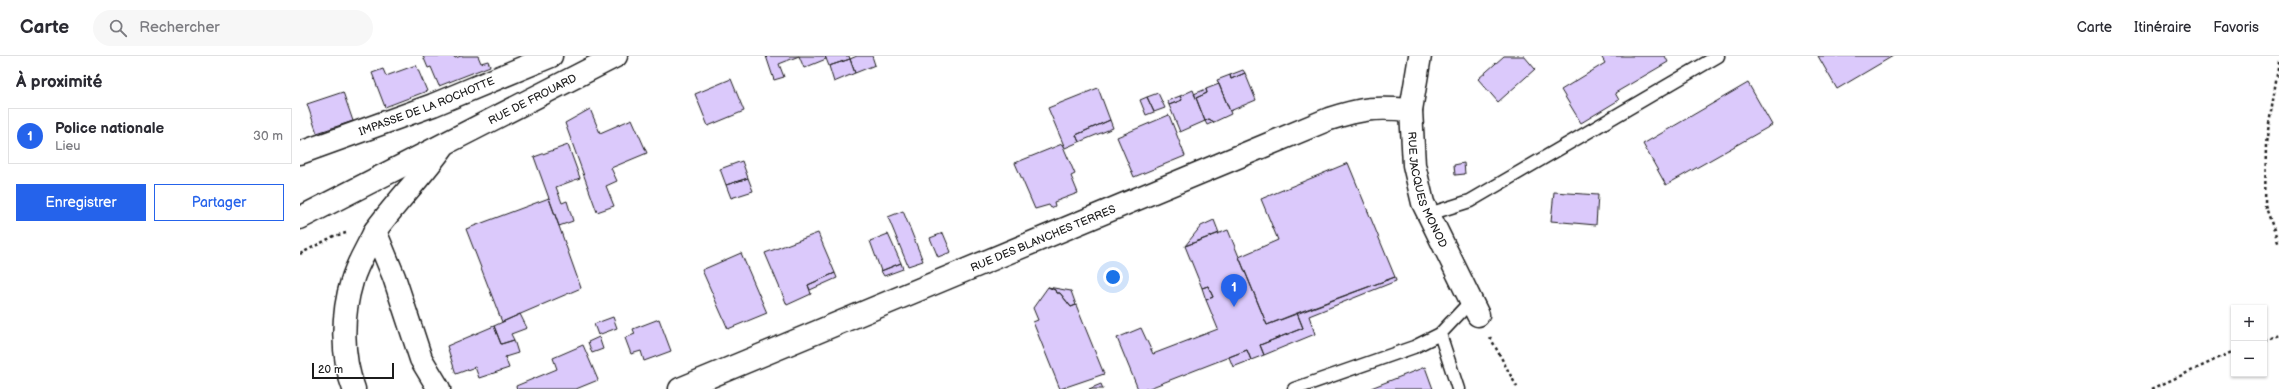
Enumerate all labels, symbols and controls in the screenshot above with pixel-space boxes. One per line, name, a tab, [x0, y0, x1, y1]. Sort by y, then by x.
search box	[93, 10, 373, 46]
text: Carte	[20, 16, 69, 39]
icon: search	[107, 17, 129, 39]
text: Rechercher	[139, 18, 220, 37]
text: Carte	[2077, 19, 2112, 36]
text: Itinéraire	[2134, 19, 2191, 36]
text: Favoris	[2213, 19, 2259, 36]
street label: RUE DE FROUARD	[486, 71, 579, 127]
text: À proximité	[16, 72, 102, 92]
street label: IMPASSE DE LA ROCHOTTE	[357, 74, 496, 138]
text: Police nationale	[55, 119, 164, 138]
text: 1	[27, 128, 33, 144]
text: 30 m	[253, 128, 283, 144]
street label: RUE JACQUES MONOD	[1405, 131, 1450, 250]
text: Lieu	[55, 138, 80, 154]
button: Enregistrer	[16, 184, 146, 221]
button: Partager	[154, 184, 284, 221]
street label: RUE DES BLANCHES TERRES	[969, 202, 1118, 274]
your location	[1103, 267, 1123, 287]
pin: 1	[1221, 274, 1247, 307]
map controls	[2231, 305, 2267, 377]
button: +	[2231, 305, 2267, 341]
button: −	[2231, 341, 2267, 377]
scale bar	[312, 361, 394, 380]
text: 20 m	[318, 363, 343, 376]

